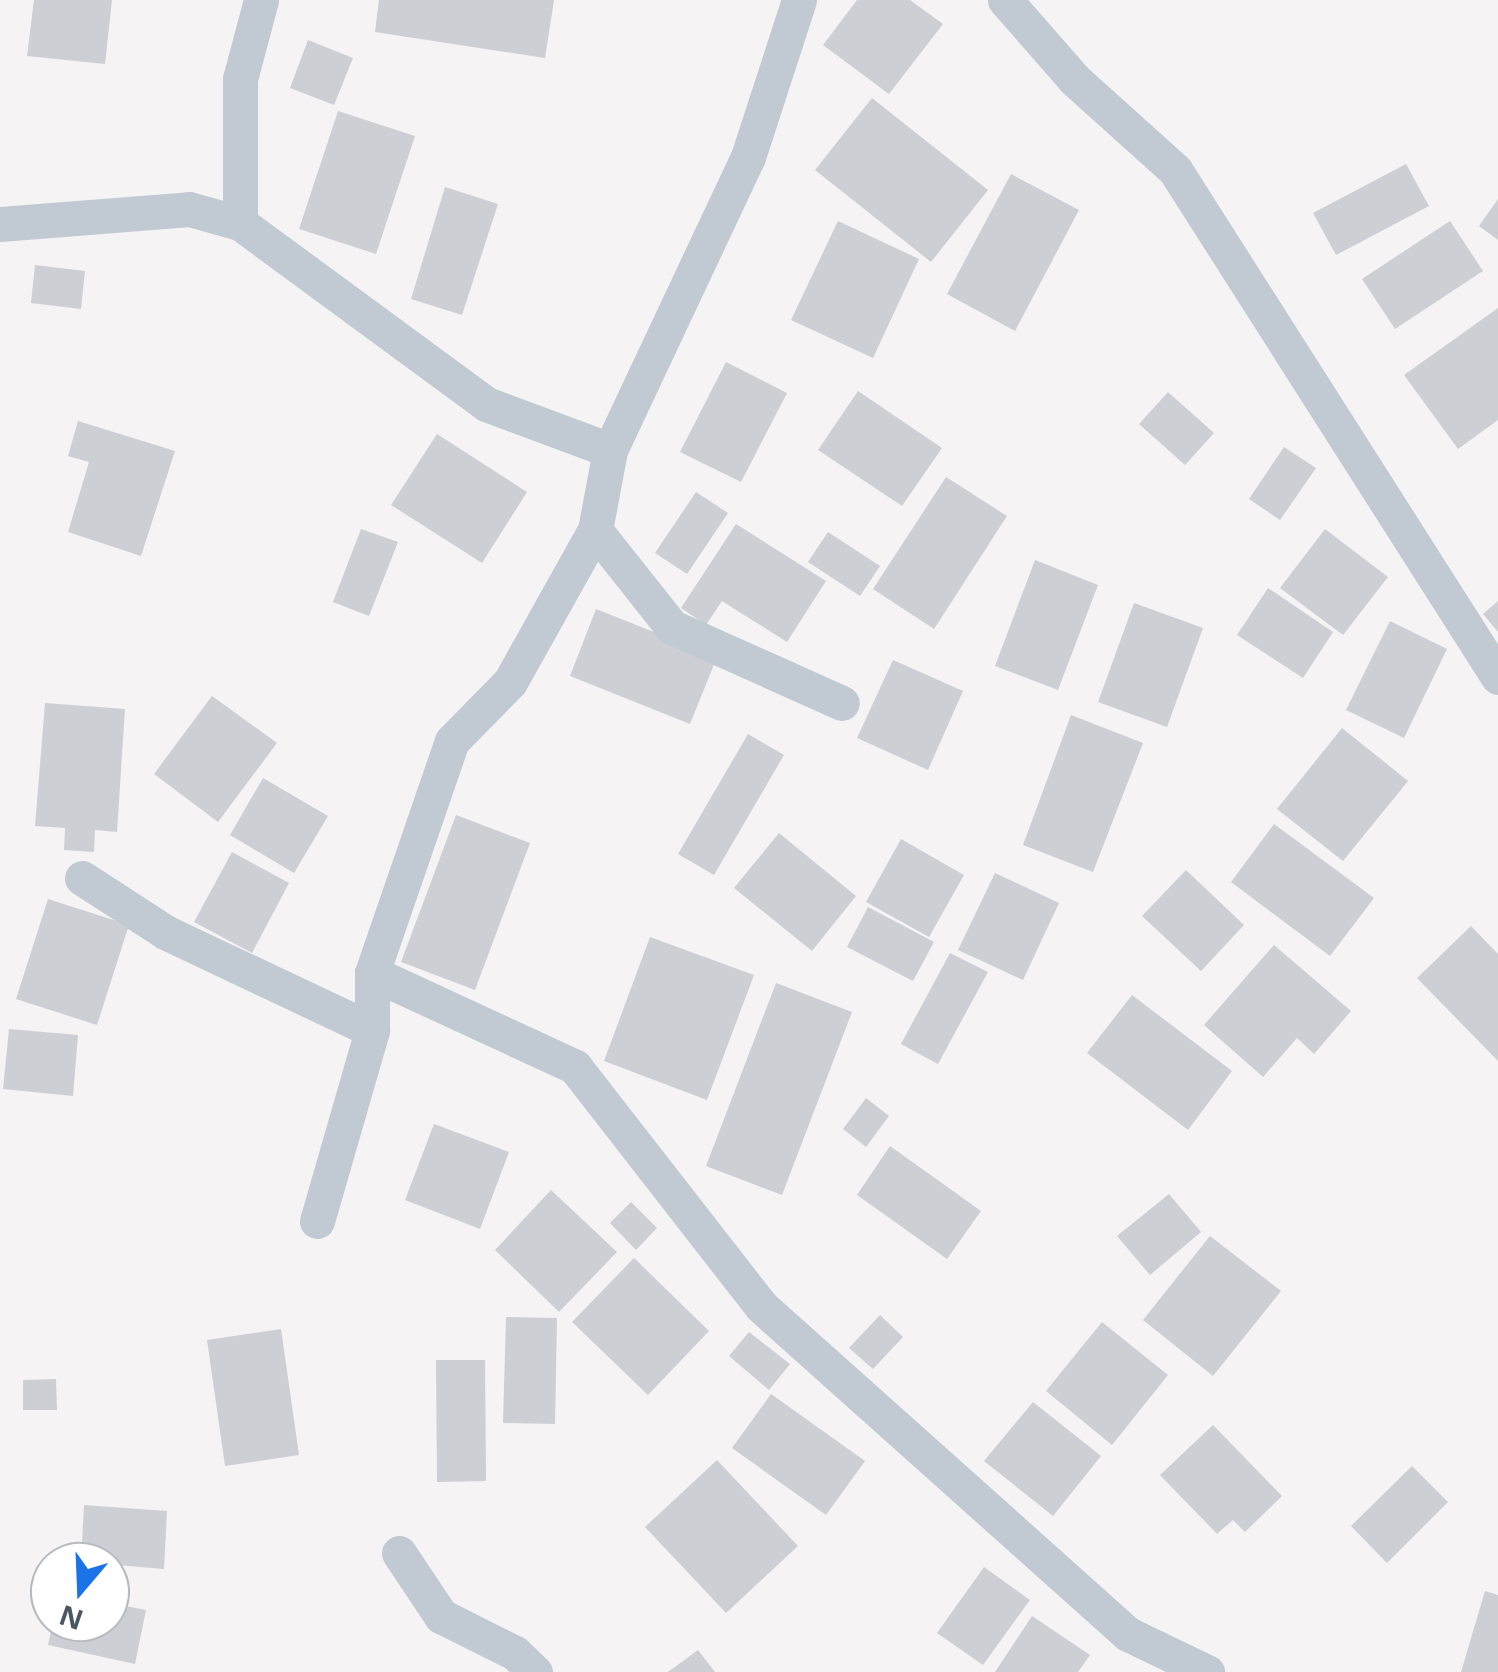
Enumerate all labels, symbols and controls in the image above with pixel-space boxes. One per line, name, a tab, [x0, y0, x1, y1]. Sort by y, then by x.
north arrow	[30, 1542, 130, 1642]
text: N	[54, 1597, 88, 1640]

